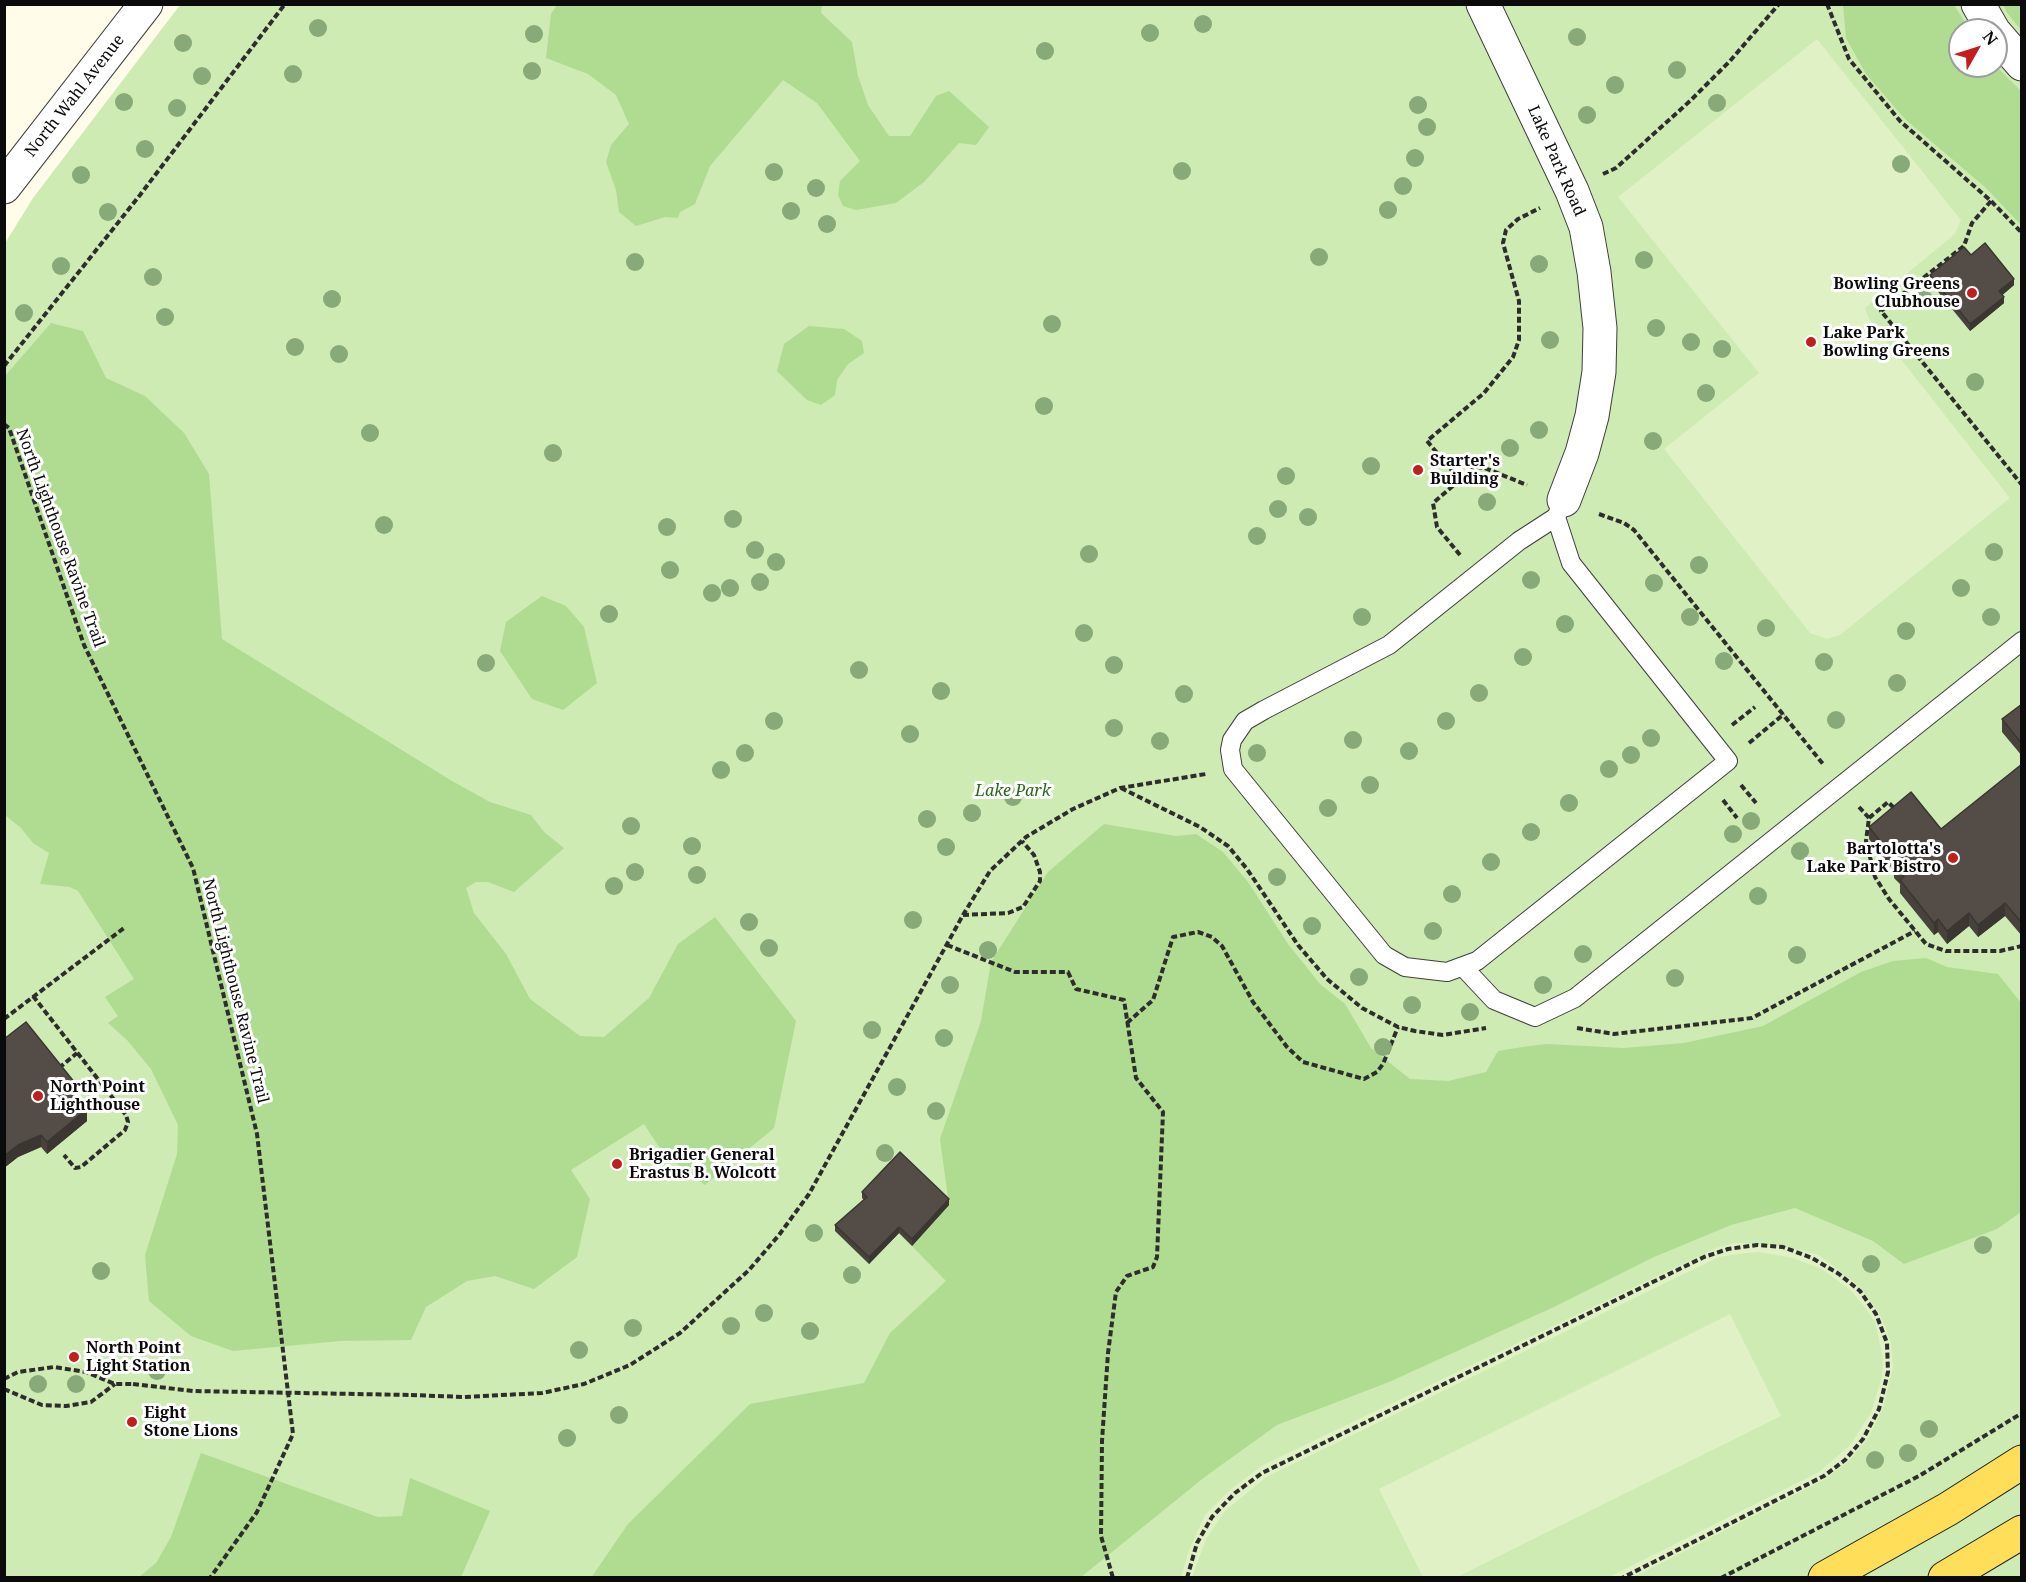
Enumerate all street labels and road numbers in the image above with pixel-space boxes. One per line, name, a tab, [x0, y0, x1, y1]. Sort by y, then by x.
street label: North Wahl Avenue	[21, 31, 129, 161]
street label: Lake Park Road	[1523, 103, 1589, 219]
street label: North Lighthouse Ravine Trail	[11, 426, 109, 650]
street label: North Lighthouse Ravine Trail	[198, 877, 272, 1105]

